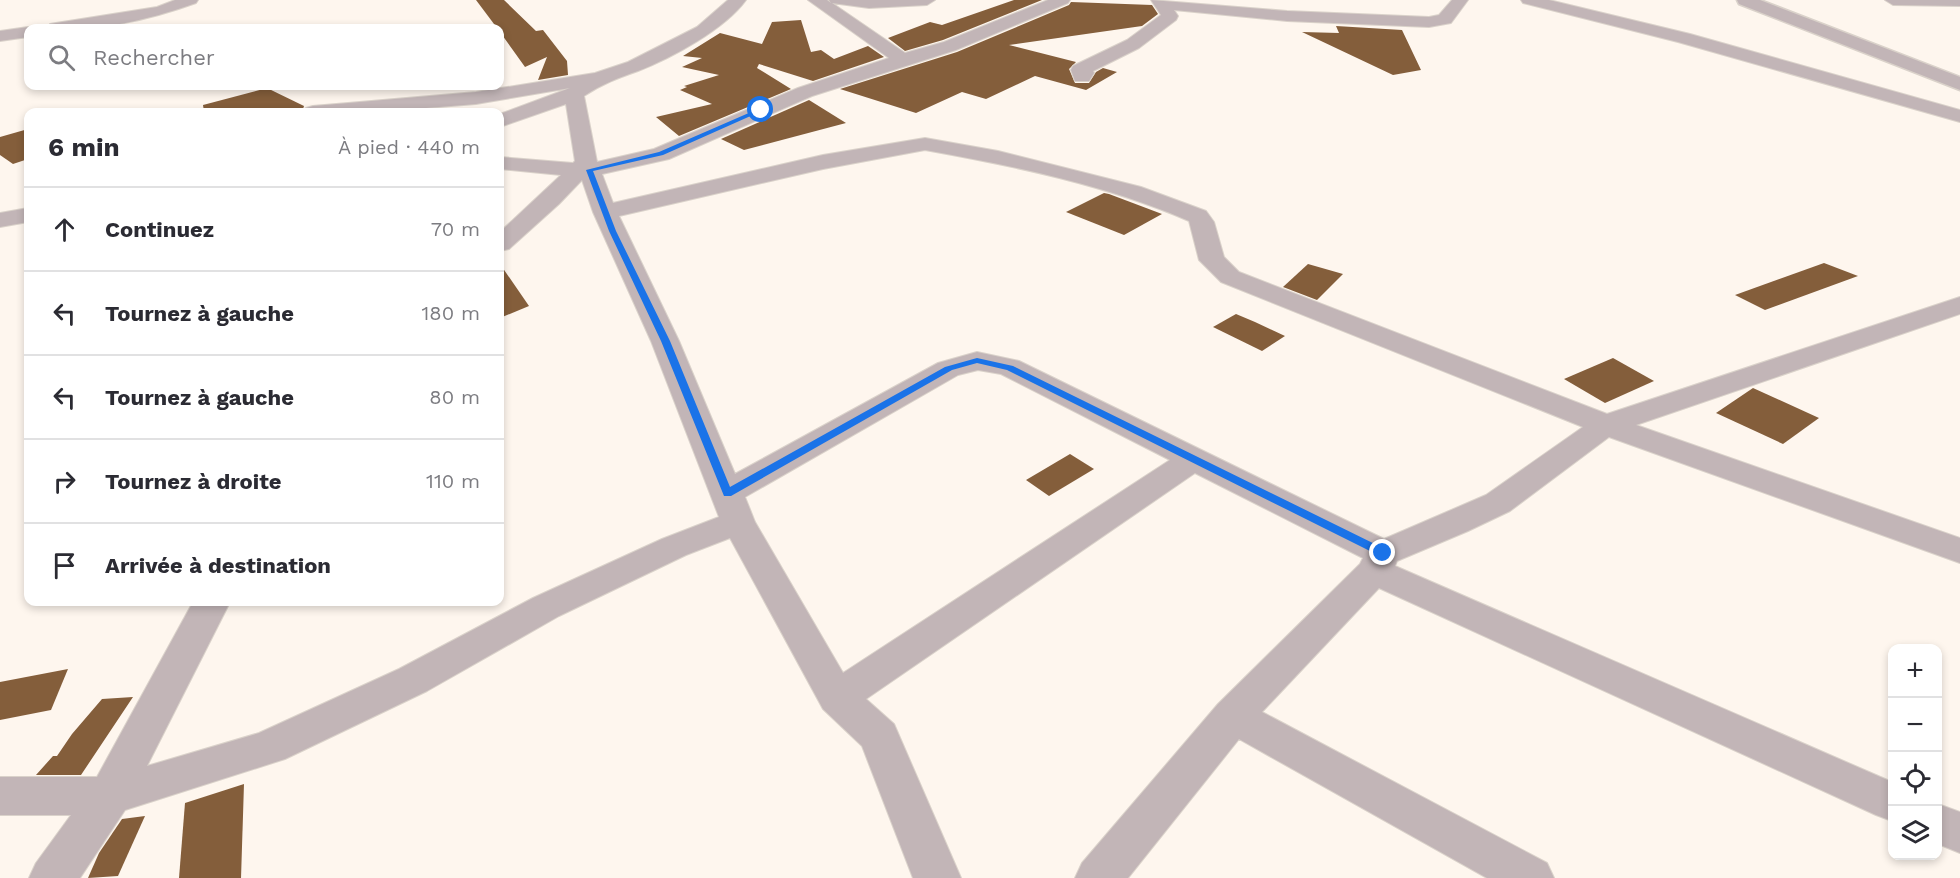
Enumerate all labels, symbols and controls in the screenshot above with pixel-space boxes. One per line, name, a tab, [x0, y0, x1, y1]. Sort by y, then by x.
search box	[24, 24, 504, 90]
icon: search	[45, 41, 78, 74]
text: Rechercher	[93, 45, 215, 70]
route start	[747, 96, 773, 122]
text: 6 min	[48, 132, 120, 162]
text: À pied · 440 m	[338, 135, 480, 159]
icon: ahead	[48, 213, 81, 246]
text: Continuez	[105, 217, 214, 242]
text: 70 m	[431, 217, 480, 241]
icon: left	[48, 297, 81, 330]
text: Tournez à gauche	[105, 301, 294, 326]
text: 180 m	[422, 301, 480, 325]
icon: left	[48, 381, 81, 414]
text: Tournez à gauche	[105, 385, 294, 410]
text: 80 m	[429, 385, 480, 409]
icon: right	[48, 465, 81, 498]
text: Tournez à droite	[105, 469, 282, 494]
text: 110 m	[426, 469, 480, 493]
route end	[1369, 539, 1395, 565]
icon: arrive	[48, 549, 81, 582]
text: Arrivée à destination	[105, 553, 331, 578]
map controls	[1888, 644, 1942, 860]
button: +	[1888, 644, 1942, 698]
button: −	[1888, 698, 1942, 752]
button: locate	[1888, 752, 1942, 806]
button: layers	[1888, 806, 1942, 860]

